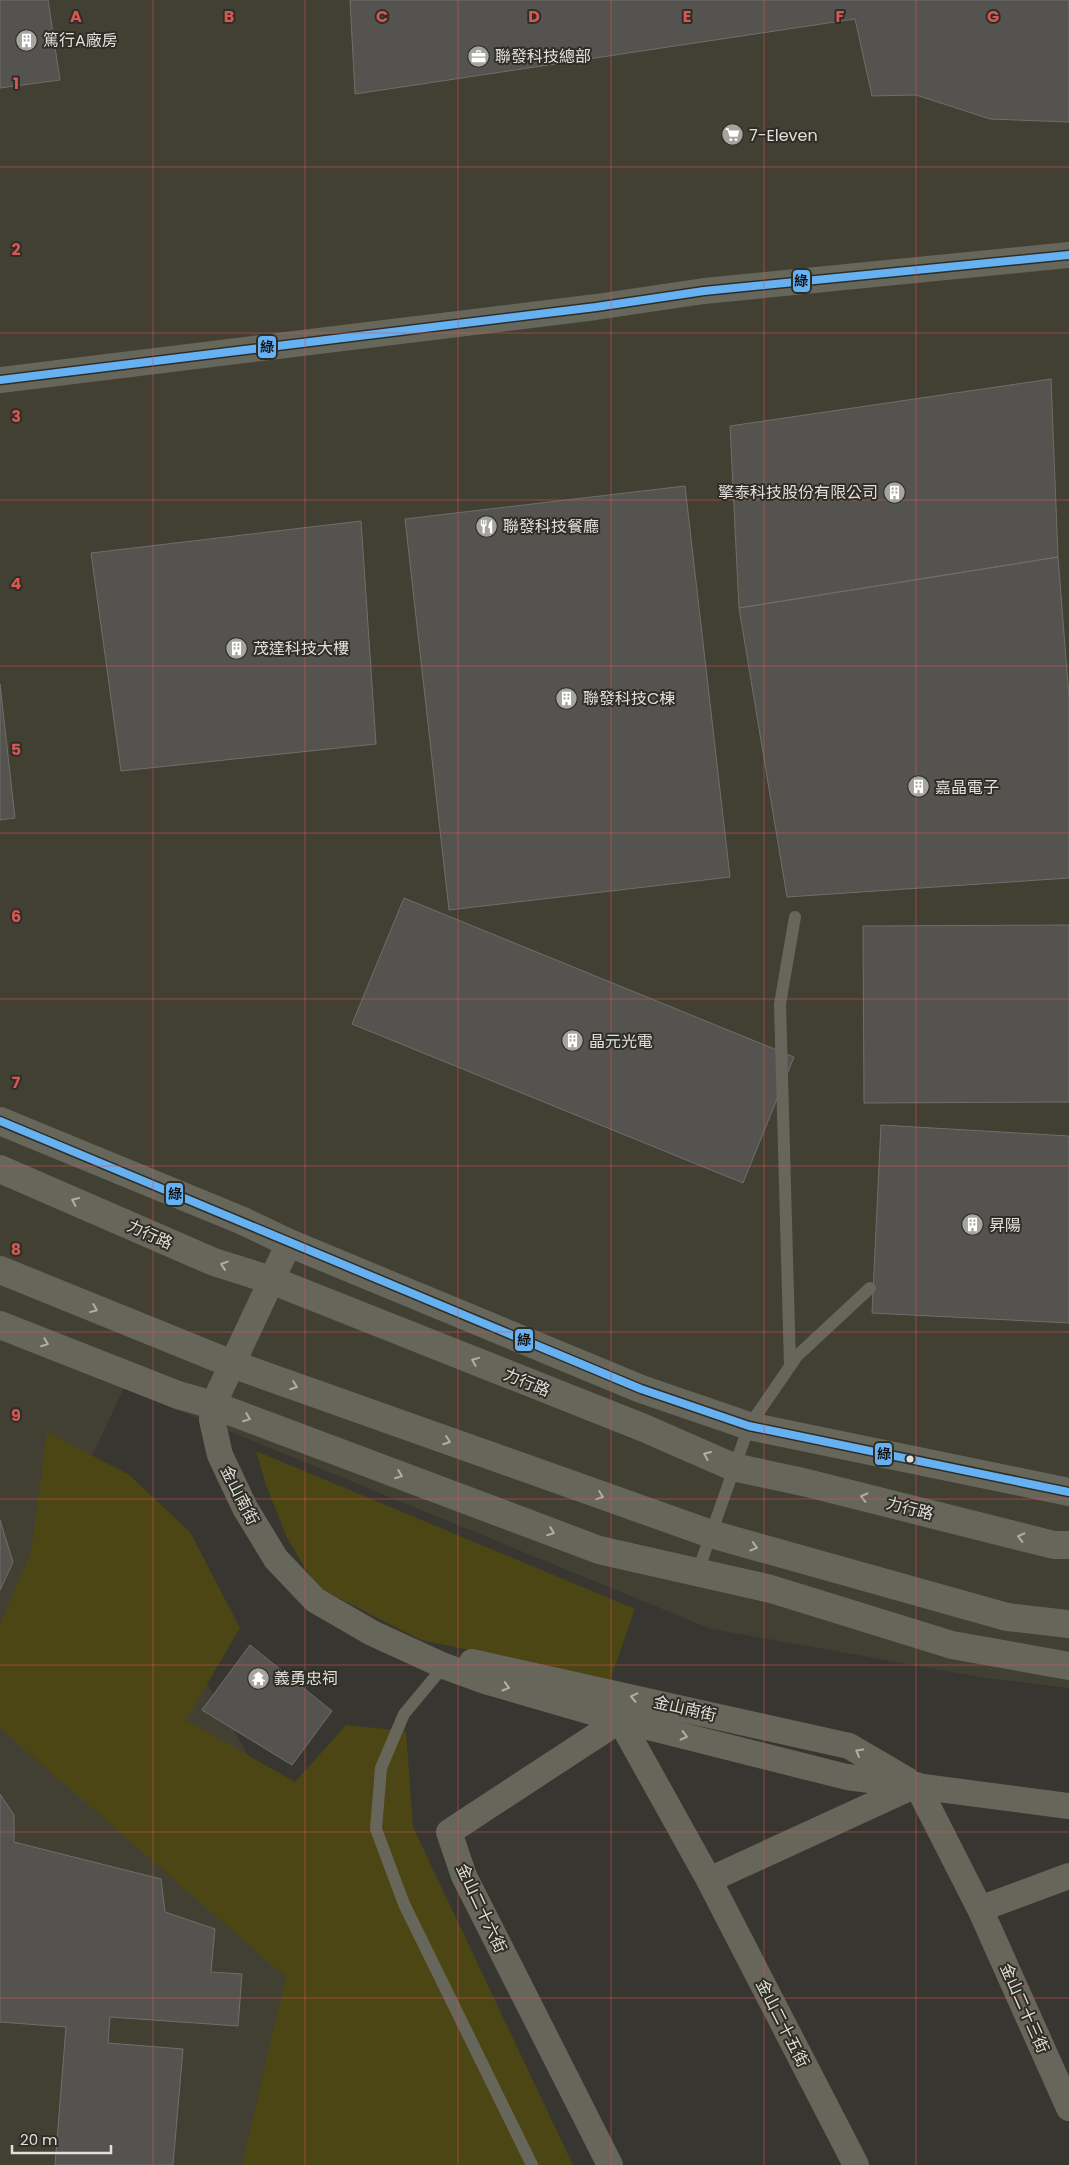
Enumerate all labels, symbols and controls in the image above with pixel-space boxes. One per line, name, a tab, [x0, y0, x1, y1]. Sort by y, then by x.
text: A	[70, 5, 82, 28]
text: B	[224, 5, 234, 28]
text: C	[376, 5, 388, 28]
text: D	[528, 5, 540, 28]
text: E	[683, 5, 691, 28]
text: F	[836, 5, 845, 28]
text: G	[987, 5, 999, 28]
building icon: 篤行A廠房	[15, 28, 39, 52]
place label: 篤行A廠房	[43, 29, 118, 52]
office icon: 聯發科技總部	[467, 44, 491, 68]
place label: 聯發科技總部	[495, 45, 591, 68]
text: 1	[13, 72, 19, 95]
supermarket icon: 7-Eleven	[721, 123, 745, 147]
place label: 7-Eleven	[749, 124, 818, 147]
text: 2	[11, 238, 21, 261]
line badge: 綠	[792, 269, 811, 293]
text: 綠	[794, 271, 808, 291]
line badge: 綠	[257, 335, 277, 359]
text: 綠	[260, 337, 274, 357]
text: 3	[11, 405, 21, 428]
building icon: 擎泰科技股份有限公司	[882, 480, 906, 504]
place label: 擎泰科技股份有限公司	[718, 481, 878, 504]
restaurant icon: 聯發科技餐廳	[475, 514, 499, 538]
place label: 聯發科技餐廳	[503, 515, 599, 538]
text: 4	[11, 572, 22, 595]
building icon: 茂達科技大樓	[225, 636, 249, 660]
place label: 茂達科技大樓	[253, 637, 349, 660]
building icon: 聯發科技C棟	[555, 686, 579, 710]
place label: 聯發科技C棟	[583, 687, 675, 710]
text: 5	[11, 738, 21, 761]
building icon: 嘉晶電子	[907, 775, 931, 799]
place label: 嘉晶電子	[935, 776, 999, 799]
text: 6	[11, 905, 21, 928]
building icon: 晶元光電	[561, 1029, 585, 1053]
place label: 晶元光電	[589, 1030, 653, 1053]
text: 7	[12, 1071, 21, 1094]
line badge: 綠	[165, 1182, 184, 1206]
text: 綠	[168, 1184, 182, 1204]
one-way arrow	[71, 1197, 80, 1208]
building icon: 昇陽	[961, 1213, 985, 1237]
street label: 力行路	[123, 1214, 176, 1255]
place label: 昇陽	[989, 1214, 1021, 1237]
text: 8	[11, 1238, 21, 1261]
one-way arrow	[220, 1261, 229, 1271]
one-way arrow	[89, 1302, 98, 1313]
line badge: 綠	[514, 1328, 534, 1352]
text: 綠	[517, 1330, 531, 1350]
one-way arrow	[41, 1337, 49, 1347]
one-way arrow	[472, 1357, 480, 1367]
street label: 力行路	[500, 1363, 553, 1402]
one-way arrow	[290, 1380, 298, 1390]
text: 9	[11, 1404, 21, 1427]
one-way arrow	[242, 1411, 251, 1422]
one-way arrow	[443, 1435, 451, 1445]
line badge: 綠	[874, 1442, 893, 1466]
text: 綠	[877, 1444, 891, 1464]
one-way arrow	[703, 1451, 712, 1462]
unlabelled marker	[905, 1454, 915, 1464]
street label: 金山南街	[215, 1461, 264, 1529]
one-way arrow	[394, 1469, 403, 1479]
one-way arrow	[596, 1490, 604, 1500]
one-way arrow	[859, 1492, 868, 1503]
street label: 力行路	[884, 1492, 936, 1525]
one-way arrow	[546, 1526, 555, 1536]
one-way arrow	[1018, 1532, 1026, 1542]
one-way arrow	[750, 1541, 758, 1551]
temple icon: 義勇忠祠	[246, 1666, 270, 1690]
place label: 義勇忠祠	[274, 1667, 338, 1690]
one-way arrow	[502, 1681, 511, 1692]
street label: 金山南街	[651, 1690, 719, 1727]
one-way arrow	[629, 1692, 638, 1703]
one-way arrow	[680, 1730, 689, 1741]
one-way arrow	[856, 1748, 865, 1758]
street label: 金山二十六街	[451, 1860, 512, 1957]
street label: 金山二十三街	[995, 1960, 1055, 2057]
street label: 金山二十五街	[751, 1975, 815, 2071]
scale bar	[12, 2122, 111, 2154]
text: 20 m	[20, 2129, 58, 2150]

